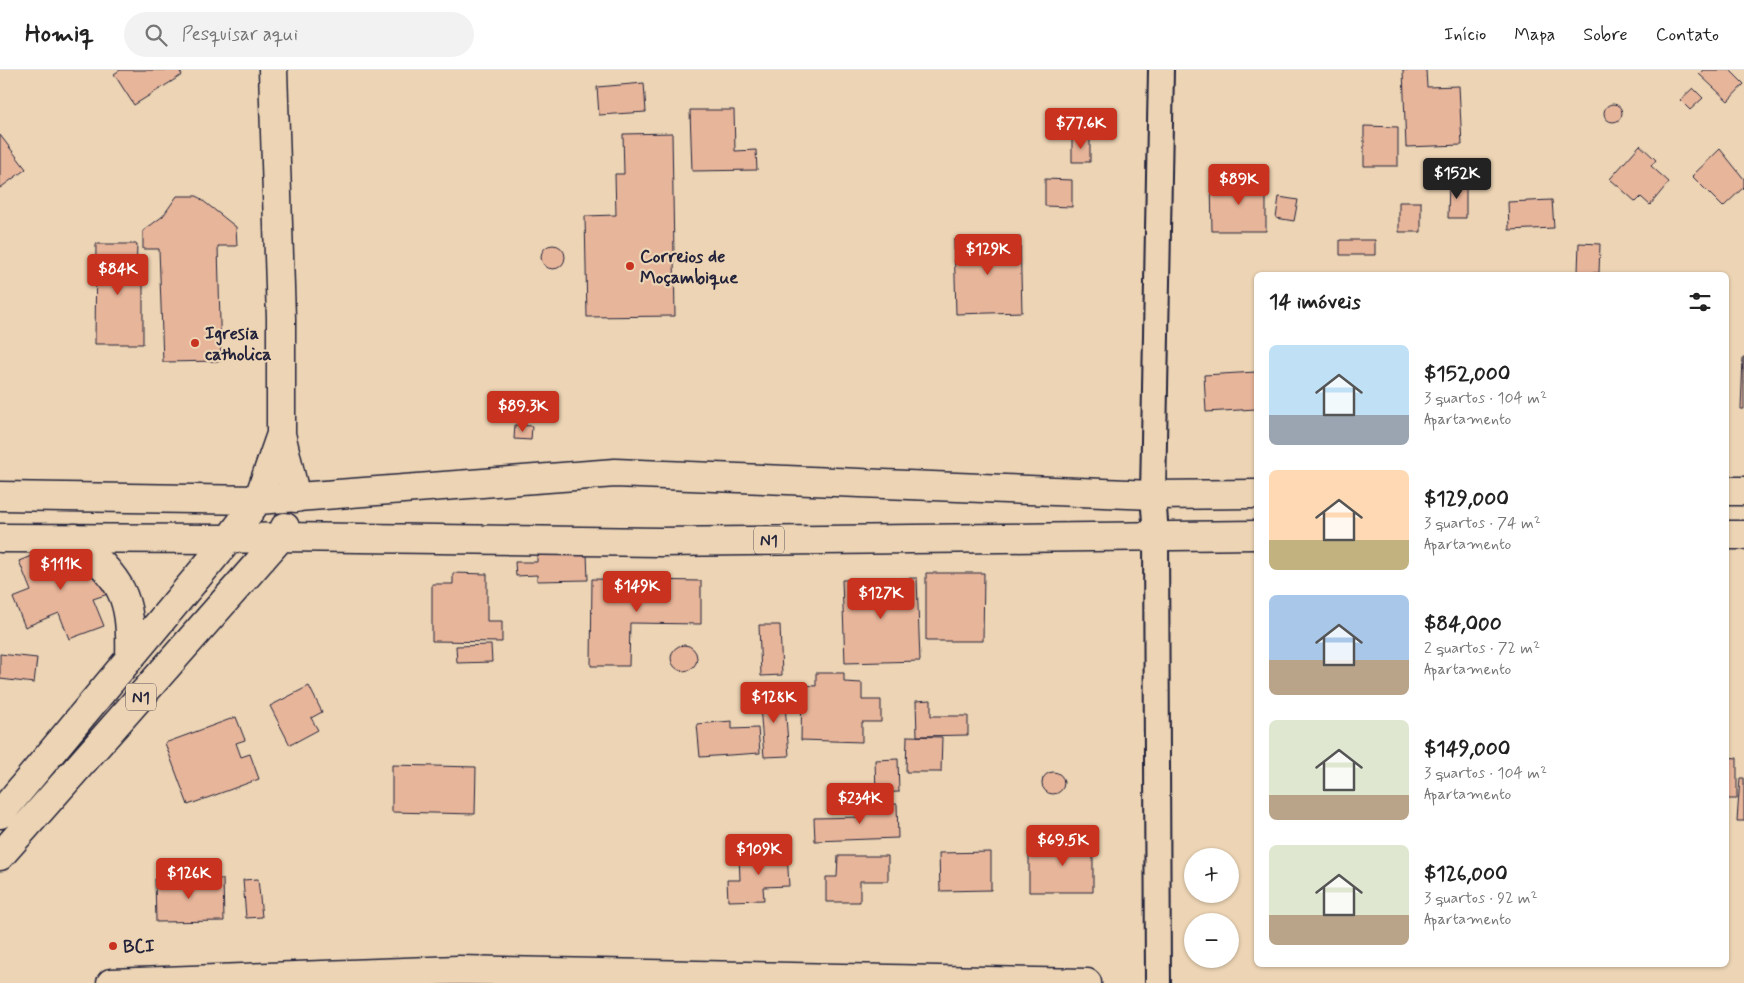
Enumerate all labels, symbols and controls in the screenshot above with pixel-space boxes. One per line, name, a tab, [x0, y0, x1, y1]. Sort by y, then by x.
search box	[124, 12, 474, 57]
text: Homiq	[25, 19, 94, 50]
icon: search	[142, 21, 170, 49]
text: Pesquisar aqui	[182, 22, 298, 47]
text: Início	[1444, 23, 1486, 47]
text: Mapa	[1514, 23, 1555, 47]
text: Sobre	[1583, 23, 1628, 47]
text: Contato	[1656, 23, 1719, 47]
pin: $77.6K	[1040, 108, 1122, 150]
text: $77.6K	[1056, 113, 1106, 134]
pin: $152K	[1422, 158, 1492, 200]
text: $152K	[1434, 163, 1480, 184]
pin: $89K	[1209, 164, 1269, 206]
text: $89K	[1219, 169, 1259, 190]
pin: $129K	[953, 234, 1023, 276]
text: $129K	[966, 239, 1010, 260]
place label: Correios de Moçambique	[640, 245, 738, 290]
pin: $84K	[88, 254, 148, 296]
text: $84K	[98, 259, 138, 280]
marker: Correios de Moçambique	[624, 260, 636, 272]
text: 14 imóveis	[1269, 288, 1361, 316]
icon: filters	[1686, 288, 1714, 316]
place label: Igresia catholica	[205, 322, 272, 367]
marker: Igresia catholica	[189, 337, 201, 349]
text: $152,000	[1424, 360, 1510, 388]
icon: home	[1309, 365, 1369, 425]
text: 3 quartos · 104 m²	[1424, 388, 1547, 409]
pin: $89.3K	[482, 390, 564, 433]
text: $89.3K	[498, 396, 548, 417]
text: Apartamento	[1424, 409, 1511, 430]
text: $129,000	[1424, 485, 1509, 513]
icon: home	[1309, 490, 1369, 550]
text: 3 quartos · 74 m²	[1424, 513, 1541, 534]
road number: N1	[754, 526, 784, 554]
text: Apartamento	[1424, 534, 1511, 555]
pin: $111K	[26, 548, 96, 591]
text: $111K	[41, 554, 81, 575]
pin: $149K	[602, 570, 672, 613]
text: $149K	[614, 576, 660, 597]
pin: $127K	[846, 578, 916, 620]
text: $127K	[858, 583, 904, 604]
text: $84,000	[1424, 610, 1502, 638]
icon: home	[1309, 615, 1369, 675]
text: 2 quartos · 72 m²	[1424, 638, 1540, 659]
text: Apartamento	[1424, 659, 1511, 680]
pin: $128K	[739, 682, 809, 724]
road number: N1	[126, 684, 156, 710]
text: $128K	[752, 687, 796, 708]
text: $149,000	[1424, 735, 1510, 763]
icon: home	[1309, 740, 1369, 800]
text: 3 quartos · 104 m²	[1424, 763, 1547, 784]
pin: $234K	[825, 782, 895, 825]
text: Apartamento	[1424, 784, 1511, 805]
text: $234K	[838, 788, 882, 809]
pin: $69.5K	[1022, 824, 1104, 867]
text: $69.5K	[1037, 830, 1089, 851]
pin: $109K	[724, 834, 794, 876]
text: $109K	[736, 839, 782, 860]
map controls	[1184, 848, 1239, 968]
button: +	[1184, 848, 1239, 903]
pin: $126K	[154, 858, 224, 900]
text: $126,000	[1424, 860, 1508, 888]
text: $126K	[167, 863, 211, 884]
icon: home	[1309, 865, 1369, 925]
text: 3 quartos · 92 m²	[1424, 888, 1538, 909]
text: Apartamento	[1424, 909, 1511, 930]
button: −	[1184, 913, 1239, 968]
place label: BCI	[123, 935, 155, 959]
marker: BCI	[107, 940, 119, 952]

